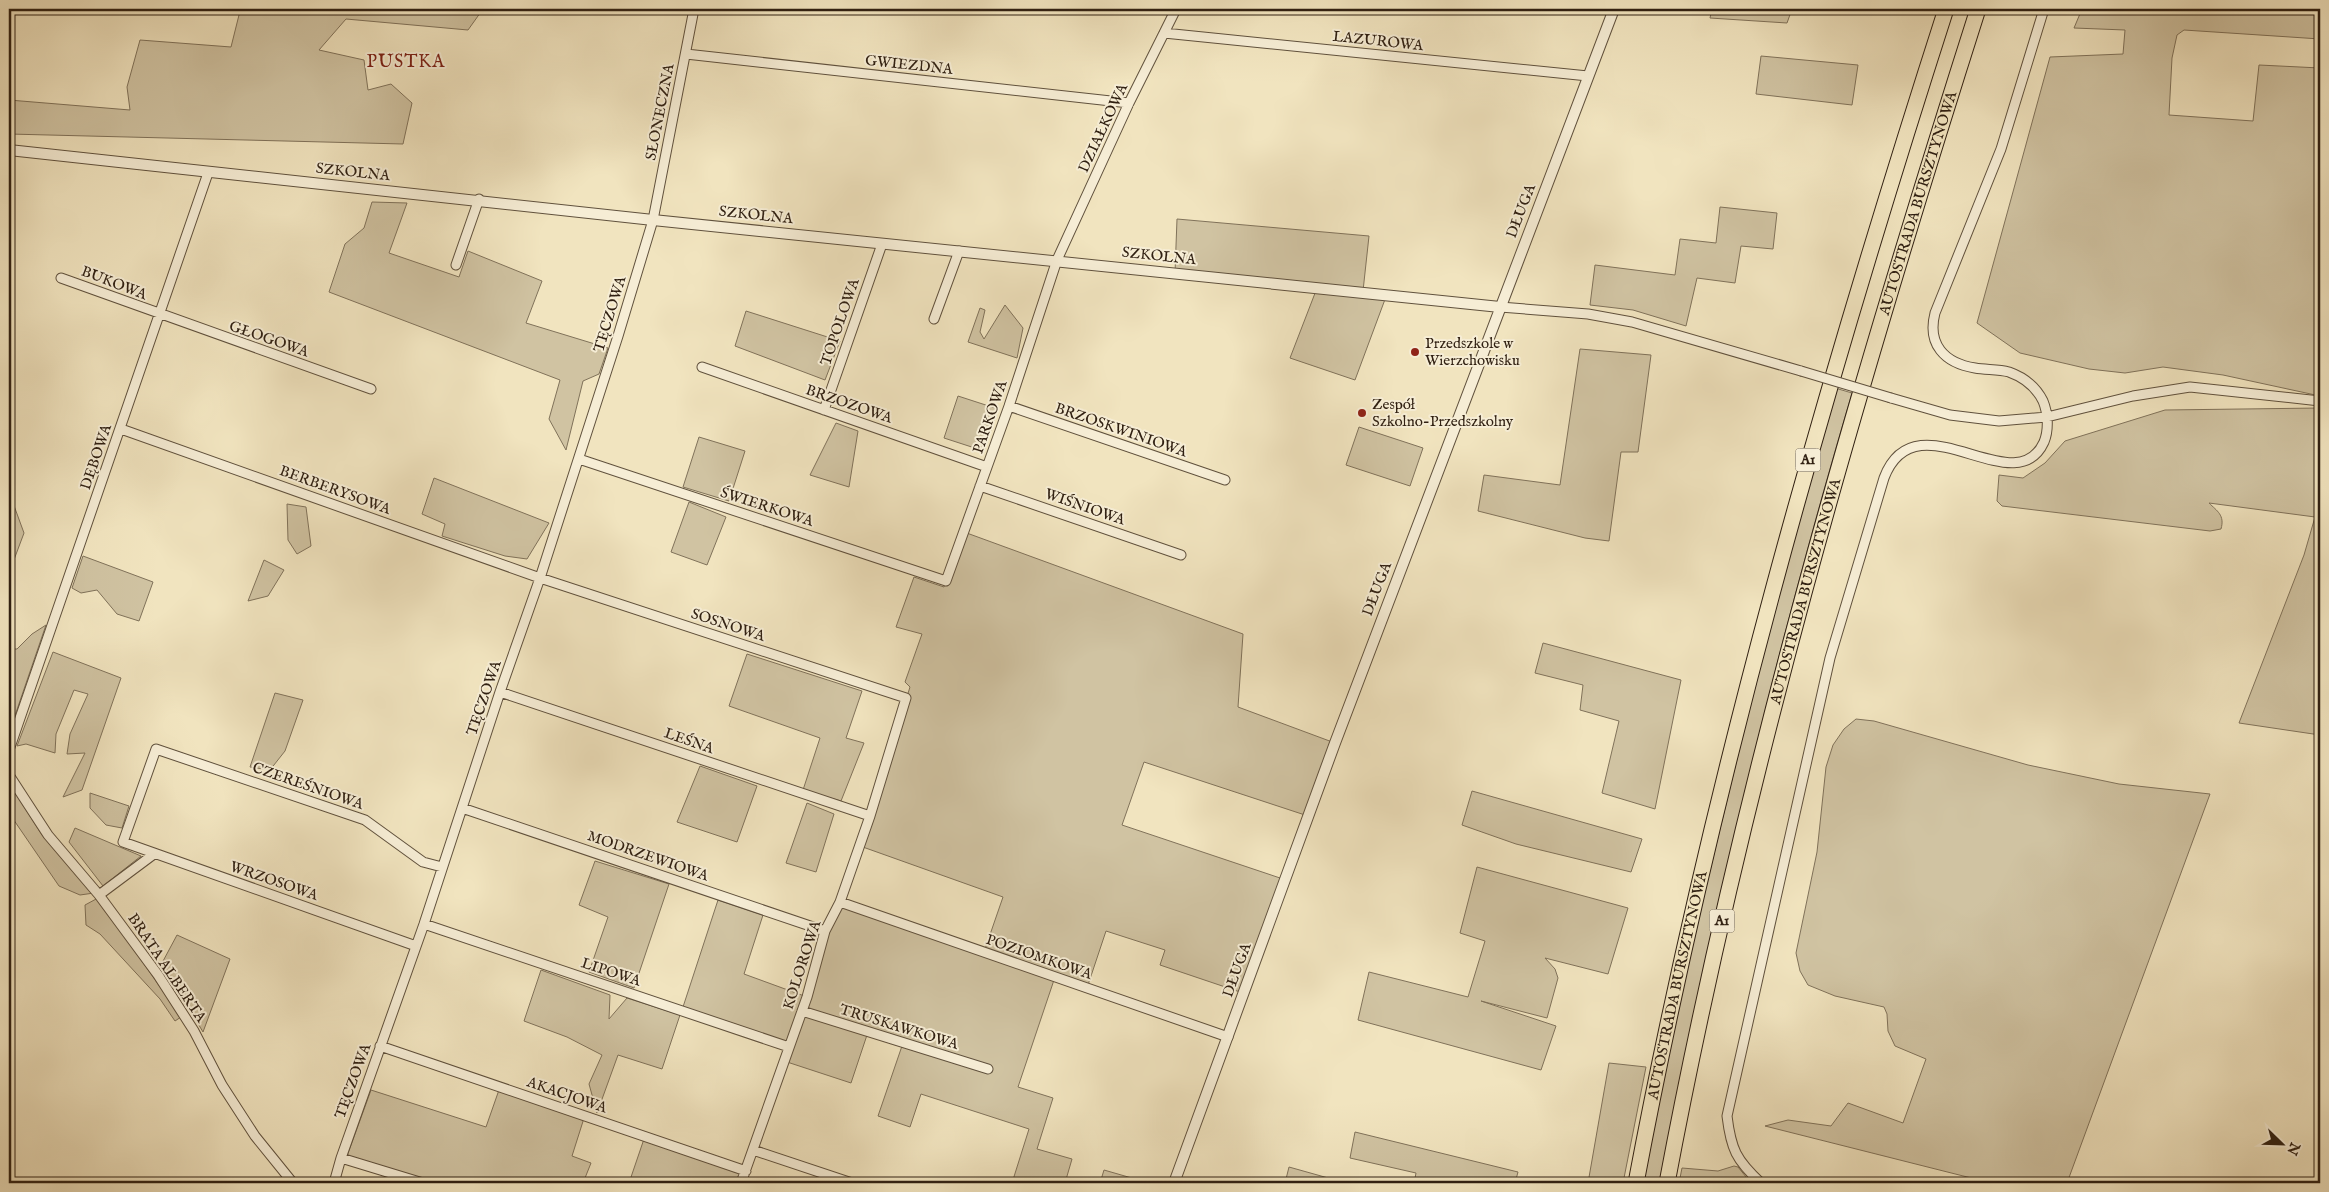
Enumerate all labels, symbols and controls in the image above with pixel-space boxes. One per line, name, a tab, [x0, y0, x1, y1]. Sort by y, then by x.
street label: LAZUROWA	[1332, 27, 1425, 55]
district label: PUSTKA	[366, 51, 446, 74]
street label: GWIEZDNA	[864, 51, 955, 79]
street label: SŁONECZNA	[641, 61, 679, 162]
street label: DZIAŁKOWA	[1074, 80, 1132, 176]
street label: AUTOSTRADA BURSZTYNOWA	[1874, 88, 1961, 318]
street label: SZKOLNA	[315, 159, 392, 185]
street label: DŁUGA	[1502, 180, 1540, 241]
street label: SZKOLNA	[718, 202, 795, 228]
street label: SZKOLNA	[1121, 243, 1198, 269]
street label: BUKOWA	[78, 262, 150, 305]
street label: TĘCZOWA	[589, 273, 631, 354]
street label: TOPOLOWA	[816, 275, 864, 368]
street label: GŁOGOWA	[227, 317, 312, 362]
place label: Przedszkole w Wierzchowisku	[1425, 334, 1520, 370]
marker: Przedszkole w Wierzchowisku	[1409, 346, 1421, 358]
street label: PARKOWA	[969, 377, 1012, 456]
street label: BRZOZOWA	[803, 380, 896, 428]
place label: Zespół Szkolno-Przedszkolny	[1372, 395, 1514, 431]
street label: BRZOSKWINIOWA	[1052, 398, 1190, 462]
marker: Zespół Szkolno-Przedszkolny	[1356, 407, 1368, 419]
street label: DĘBOWA	[76, 421, 116, 492]
road number: A1	[1796, 448, 1820, 472]
street label: BERBERYSOWA	[277, 461, 394, 519]
street label: AUTOSTRADA BURSZTYNOWA	[1765, 475, 1845, 707]
street label: ŚWIERKOWA	[718, 483, 817, 531]
street label: WIŚNIOWA	[1042, 484, 1128, 530]
street label: DŁUGA	[1358, 558, 1396, 619]
street label: SOSNOWA	[689, 604, 768, 646]
street label: TĘCZOWA	[462, 657, 506, 738]
street label: LEŚNA	[662, 724, 717, 759]
street label: CZEREŚNIOWA	[250, 758, 367, 814]
street label: MODRZEWIOWA	[585, 826, 712, 886]
street label: WRZOSOWA	[227, 857, 322, 905]
street label: AUTOSTRADA BURSZTYNOWA	[1643, 868, 1712, 1102]
road number: A1	[1710, 909, 1734, 932]
street label: BRATA ALBERTA	[123, 910, 211, 1027]
street label: KOLOROWA	[779, 917, 826, 1012]
street label: POZIOMKOWA	[983, 930, 1095, 984]
street label: DŁUGA	[1218, 939, 1256, 1000]
street label: LIPOWA	[579, 953, 644, 991]
street label: TRUSKAWKOWA	[837, 1000, 962, 1054]
street label: TĘCZOWA	[331, 1040, 376, 1121]
street label: AKACJOWA	[523, 1072, 610, 1118]
north arrow	[2256, 1120, 2306, 1170]
text: N	[2282, 1139, 2304, 1158]

